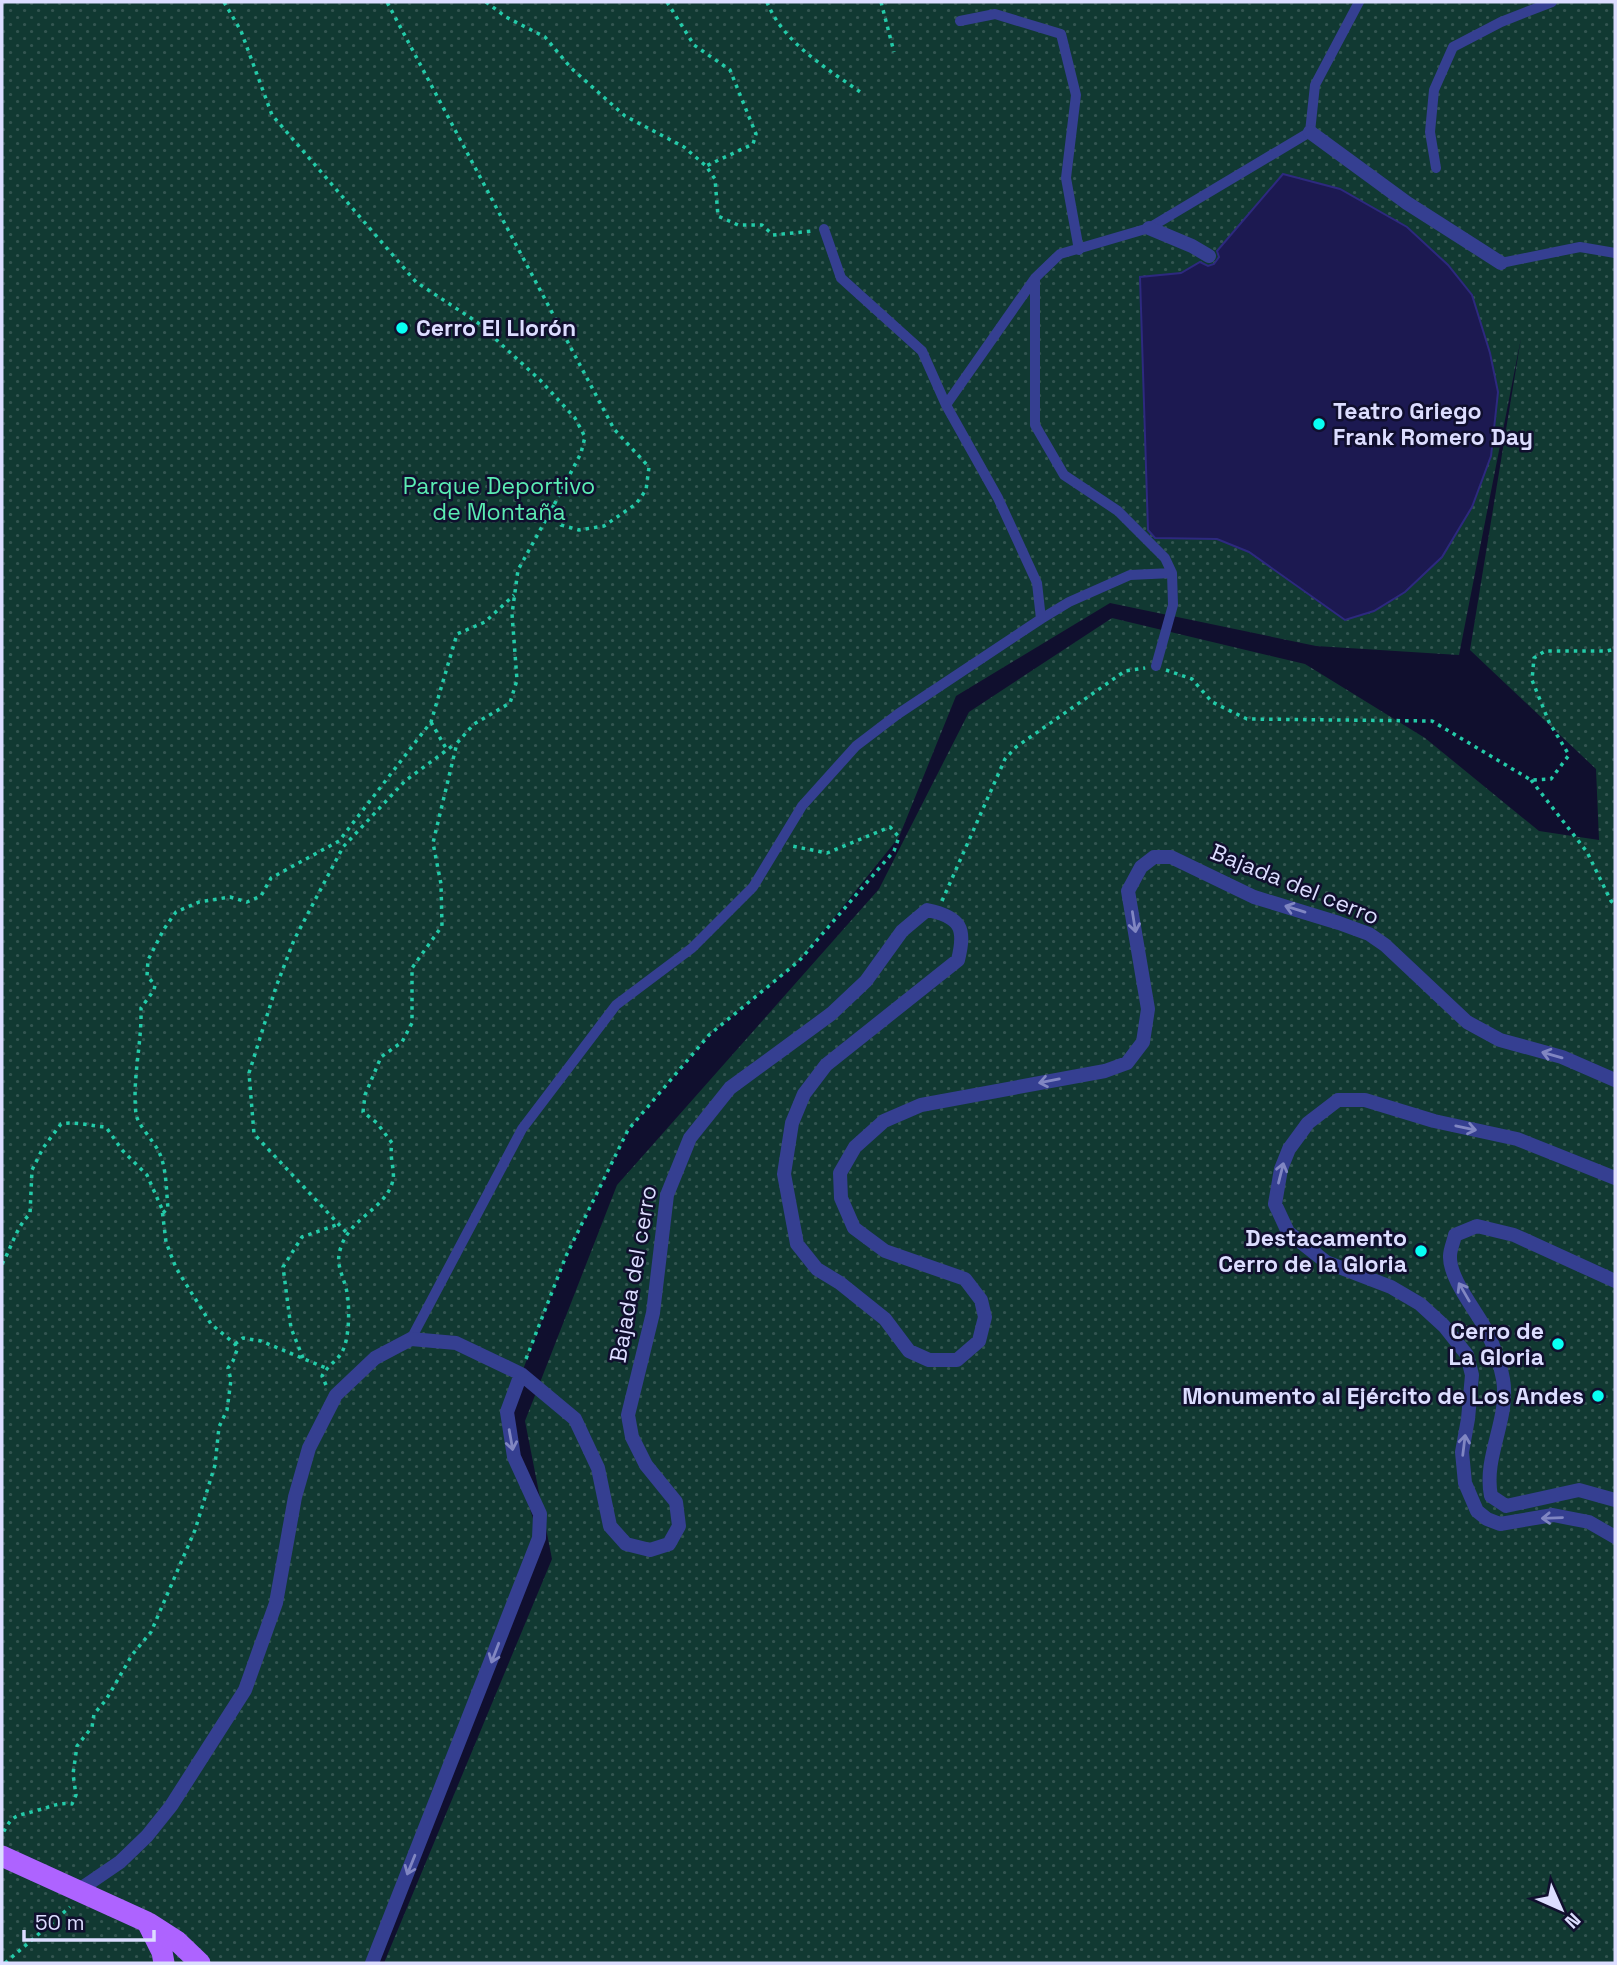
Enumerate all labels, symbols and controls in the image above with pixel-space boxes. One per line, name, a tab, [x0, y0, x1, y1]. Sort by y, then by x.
place label: Cerro El Llorón	[416, 313, 576, 343]
marker: Cerro El Llorón	[394, 320, 410, 336]
place label: Teatro Griego Frank Romero Day	[1333, 396, 1533, 452]
marker: Teatro Griego Frank Romero Day	[1311, 416, 1327, 432]
park label: Parque Deportivo de Montaña	[403, 471, 595, 527]
street label: Bajada del cerro	[1206, 836, 1384, 932]
one-way arrow	[1285, 902, 1307, 915]
one-way arrow	[1128, 910, 1141, 933]
one-way arrow	[1541, 1047, 1563, 1060]
one-way arrow	[1038, 1075, 1061, 1088]
one-way arrow	[1454, 1121, 1477, 1135]
one-way arrow	[1275, 1163, 1288, 1185]
street label: Bajada del cerro	[603, 1183, 663, 1365]
place label: Destacamento Cerro de la Gloria	[1218, 1223, 1407, 1279]
marker: Destacamento Cerro de la Gloria	[1413, 1243, 1429, 1259]
one-way arrow	[1457, 1282, 1471, 1302]
place label: Cerro de La Gloria	[1448, 1316, 1544, 1372]
marker: Cerro de La Gloria	[1550, 1336, 1566, 1352]
place label: Monumento al Ejército de Los Andes	[1182, 1381, 1584, 1411]
marker: Monumento al Ejército de Los Andes	[1590, 1388, 1606, 1404]
one-way arrow	[505, 1428, 518, 1450]
one-way arrow	[1458, 1434, 1471, 1457]
one-way arrow	[1541, 1511, 1564, 1524]
one-way arrow	[487, 1642, 500, 1664]
one-way arrow	[404, 1853, 417, 1875]
north arrow	[1526, 1874, 1596, 1944]
scale bar	[24, 1898, 154, 1942]
text: N	[1559, 1907, 1586, 1934]
text: 50 m	[35, 1909, 85, 1936]

